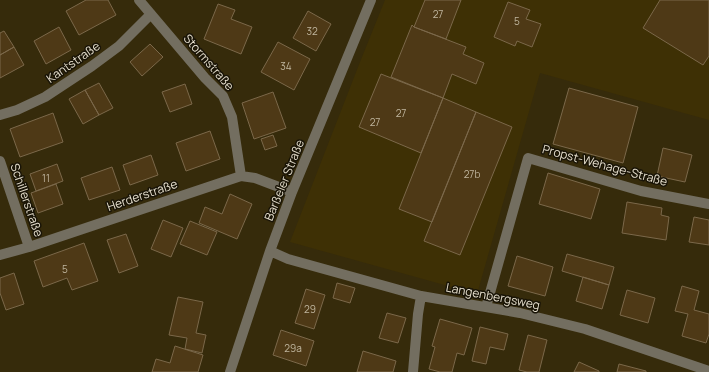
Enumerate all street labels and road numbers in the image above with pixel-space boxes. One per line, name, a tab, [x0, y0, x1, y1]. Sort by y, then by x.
street label: Stormstraße	[180, 30, 238, 94]
street label: Kantstraße	[43, 37, 103, 87]
street label: Barßeler Straße	[260, 137, 308, 223]
street label: Propst-Wehage-Straße	[541, 140, 669, 190]
street label: Schillerstraße	[6, 161, 48, 239]
street label: Herderstraße	[104, 175, 180, 215]
street label: Langenbergsweg	[445, 279, 541, 313]

